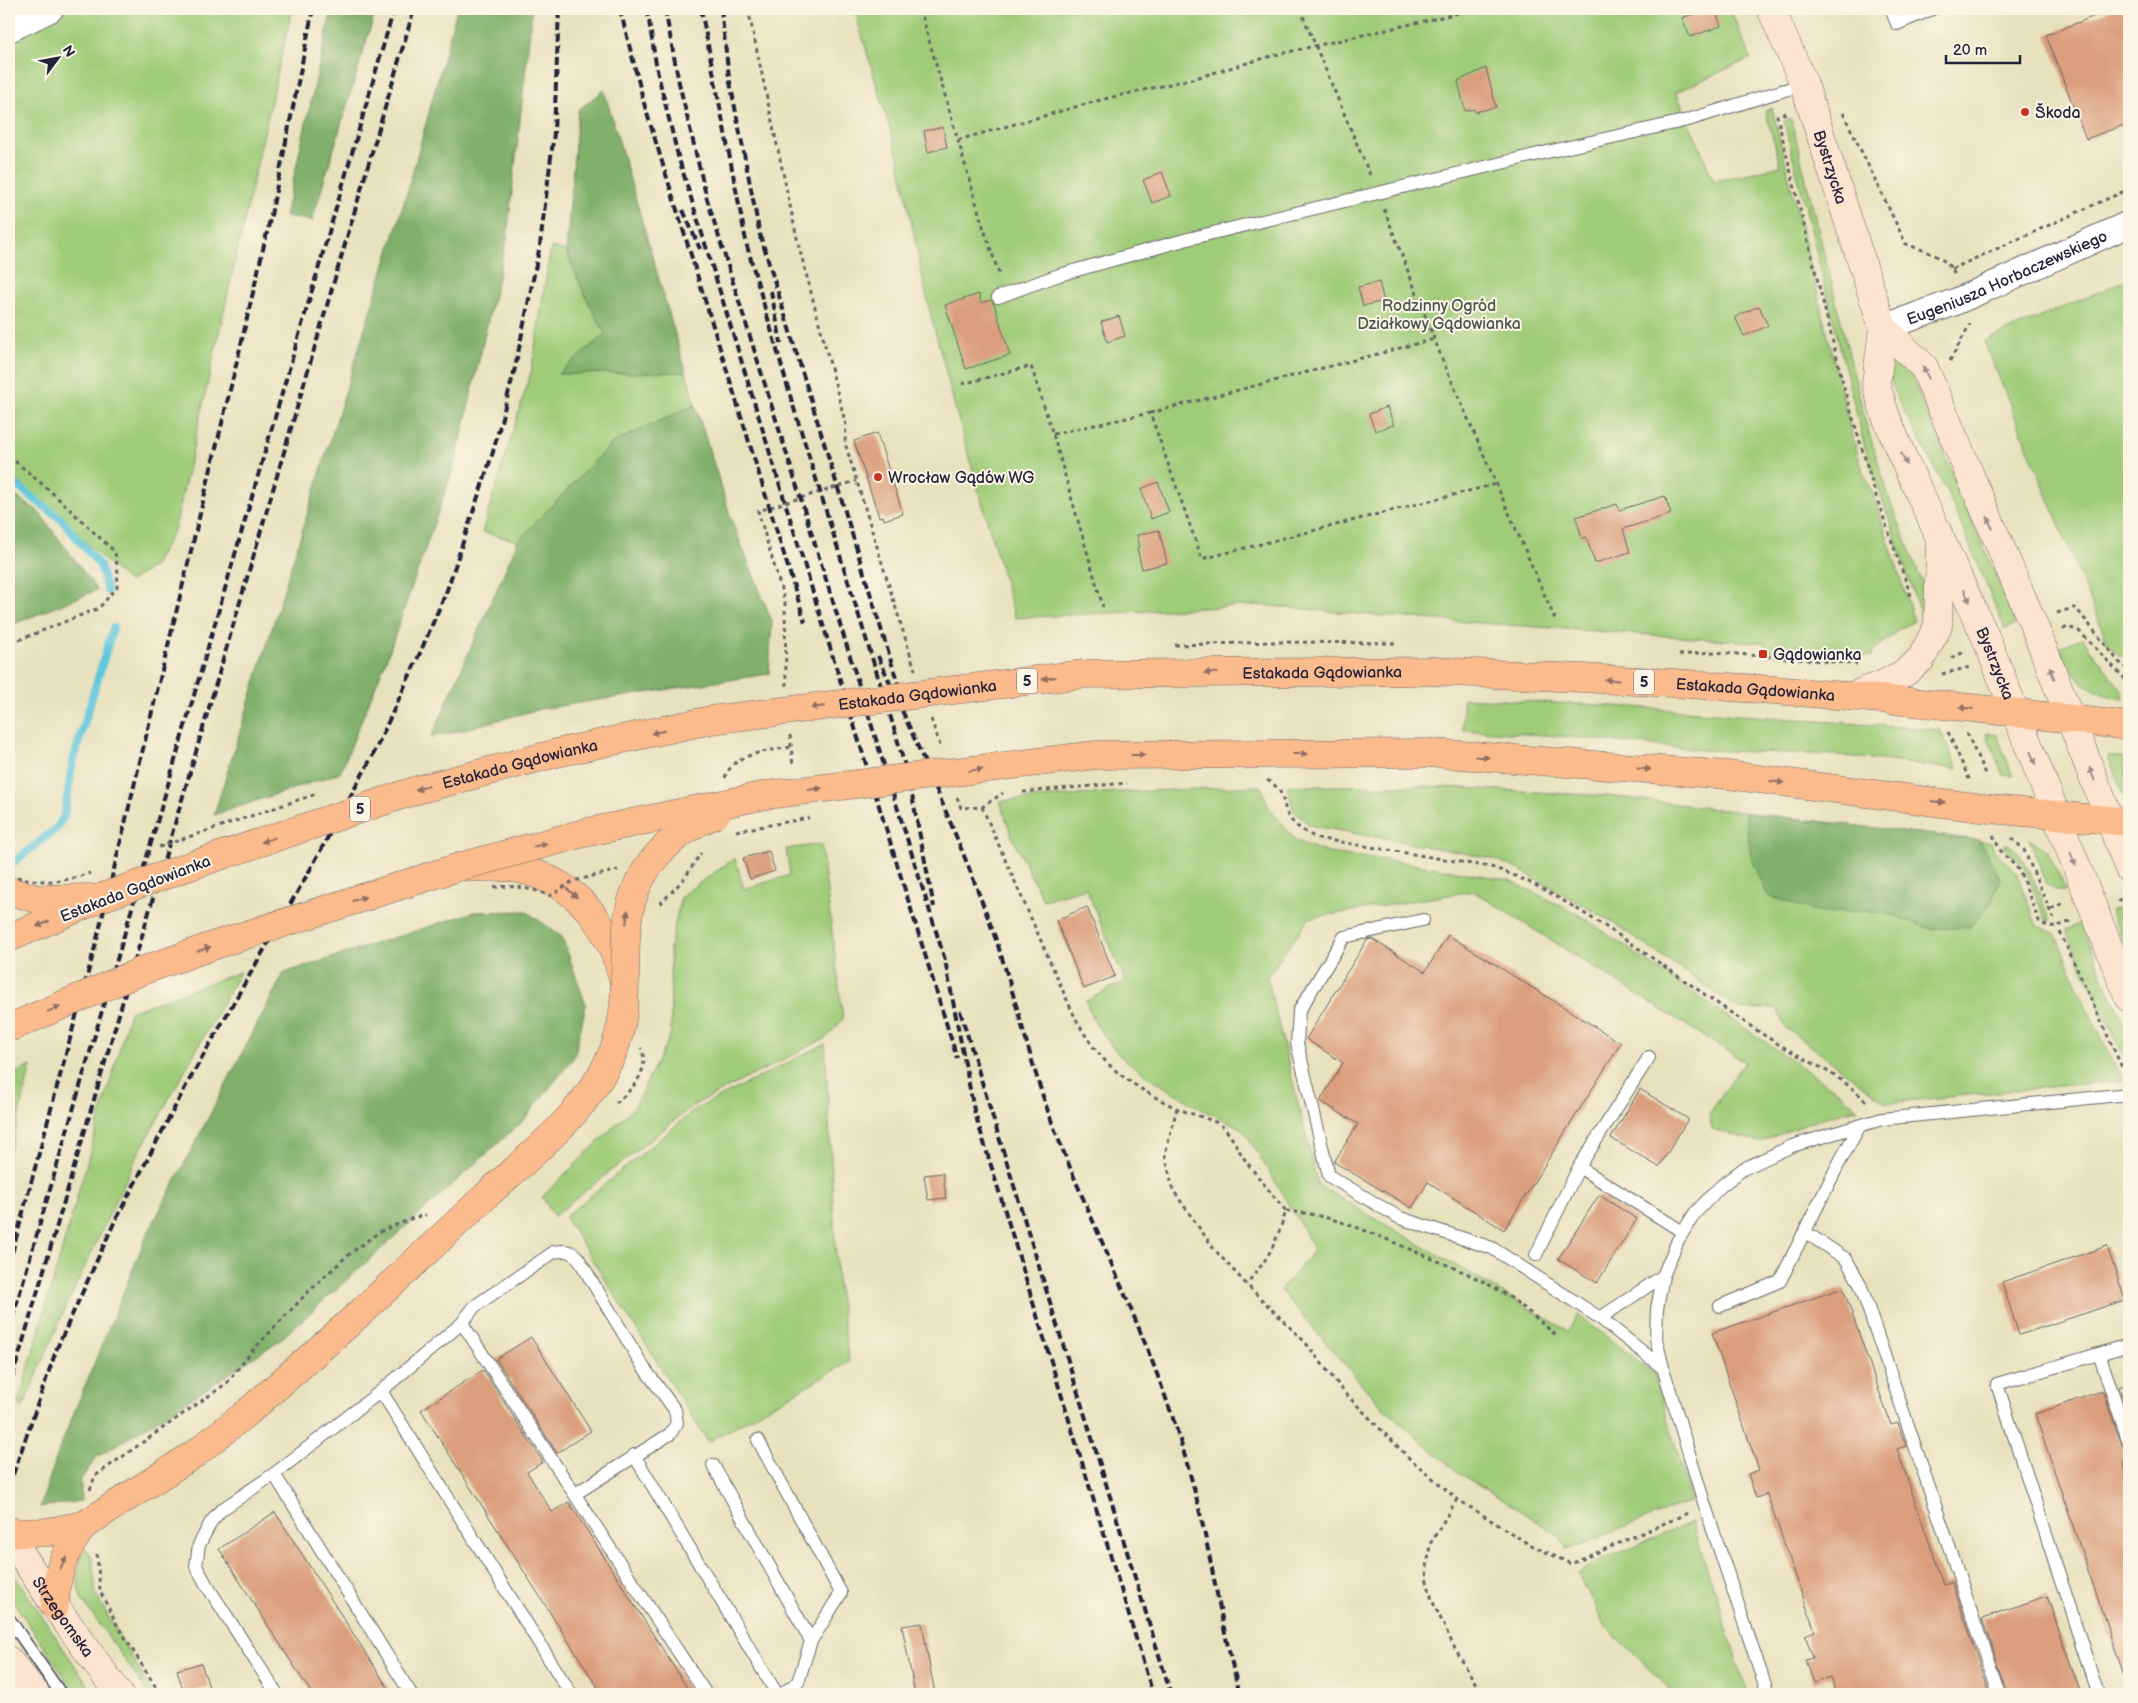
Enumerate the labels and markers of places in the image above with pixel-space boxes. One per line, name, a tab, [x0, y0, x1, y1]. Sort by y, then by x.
place label: Škoda	[2035, 102, 2081, 123]
marker: Škoda	[2019, 106, 2031, 118]
place label: Wrocław Gądów WG	[888, 469, 1034, 488]
marker: Wrocław Gądów WG	[872, 471, 884, 483]
place label: Gądowianka	[1773, 646, 1861, 665]
marker: Gądowianka	[1757, 648, 1769, 660]

